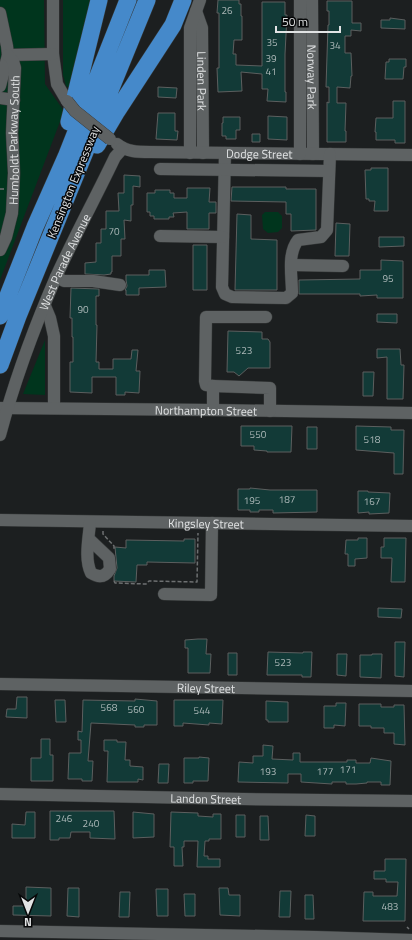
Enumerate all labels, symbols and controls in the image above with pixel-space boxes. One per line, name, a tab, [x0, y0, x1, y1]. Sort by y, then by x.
house number: 26	[221, 3, 233, 18]
scale bar	[276, 8, 340, 34]
text: 50 m	[282, 12, 308, 31]
house number: 35	[266, 35, 278, 50]
house number: 34	[329, 38, 341, 53]
street label: Norway Park	[303, 44, 322, 110]
street label: Linden Park	[193, 51, 212, 111]
house number: 39	[265, 51, 277, 66]
house number: 41	[265, 64, 277, 79]
street label: Humboldt Parkway South	[2, 75, 24, 205]
street label: Kensington Expressway	[42, 123, 104, 241]
street label: Dodge Street	[226, 143, 293, 163]
street label: West Parade Avenue	[34, 210, 95, 313]
house number: 70	[108, 224, 120, 239]
house number: 95	[382, 271, 394, 286]
house number: 90	[77, 302, 89, 317]
house number: 523	[236, 343, 252, 358]
street label: Northampton Street	[155, 400, 258, 420]
house number: 550	[250, 427, 267, 442]
house number: 518	[364, 432, 381, 447]
house number: 187	[279, 492, 295, 507]
house number: 195	[244, 493, 261, 508]
house number: 167	[364, 494, 380, 509]
street label: Kingsley Street	[168, 513, 245, 533]
house number: 523	[275, 655, 291, 670]
street label: Riley Street	[177, 678, 236, 698]
house number: 568	[101, 700, 118, 715]
house number: 560	[128, 702, 145, 717]
house number: 544	[194, 703, 211, 718]
house number: 171	[340, 762, 356, 777]
house number: 193	[260, 764, 276, 779]
house number: 177	[317, 764, 333, 779]
street label: Landon Street	[170, 788, 242, 808]
house number: 246	[56, 811, 73, 826]
house number: 240	[83, 816, 100, 831]
north arrow	[8, 892, 48, 932]
house number: 483	[382, 899, 398, 914]
text: N	[24, 914, 32, 930]

